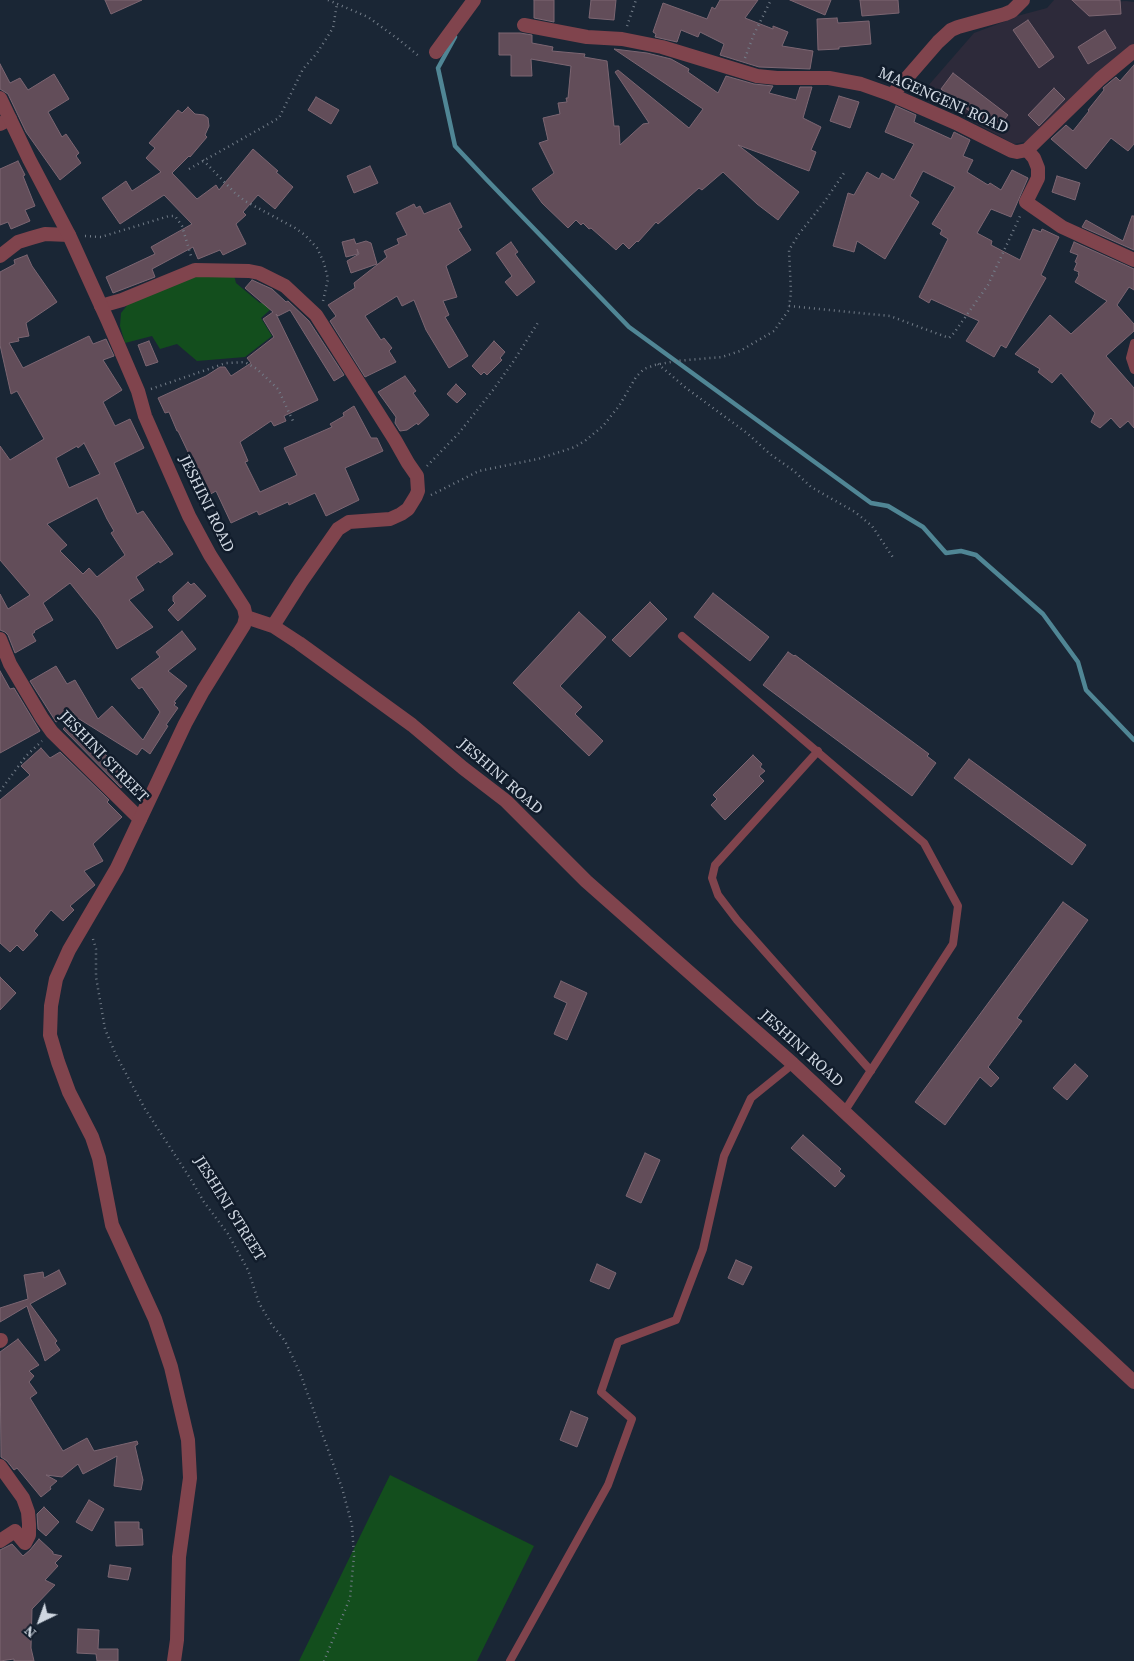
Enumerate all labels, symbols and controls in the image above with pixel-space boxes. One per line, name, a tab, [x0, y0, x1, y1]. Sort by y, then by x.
street label: MAGENGENI ROAD	[875, 64, 1011, 138]
street label: JESHINI ROAD	[174, 452, 238, 556]
street label: JESHINI STREET	[54, 707, 152, 807]
street label: JESHINI ROAD	[454, 735, 546, 819]
street label: JESHINI ROAD	[755, 1006, 847, 1092]
street label: JESHINI STREET	[189, 1153, 269, 1265]
north arrow	[15, 1596, 65, 1646]
text: N	[19, 1621, 40, 1643]

